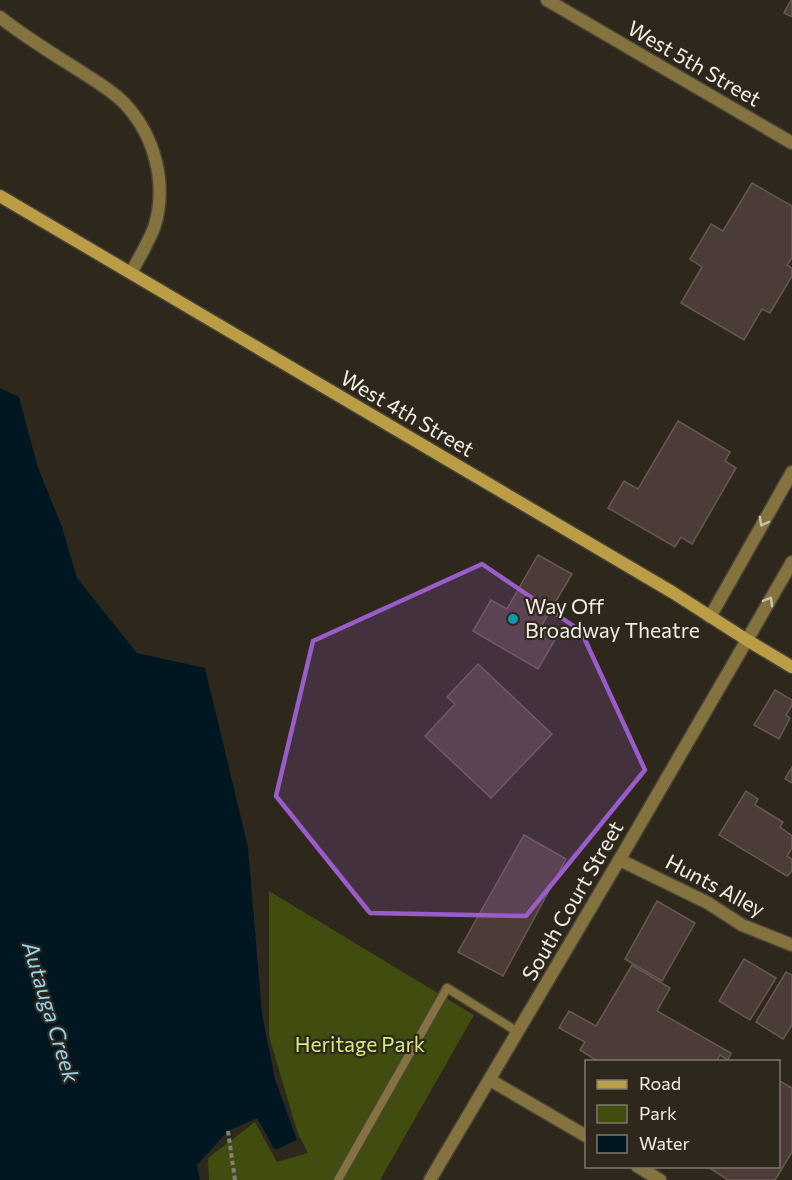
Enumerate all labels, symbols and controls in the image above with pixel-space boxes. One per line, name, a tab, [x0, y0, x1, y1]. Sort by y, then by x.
street label: West 5th Street	[624, 15, 766, 111]
street label: West 4th Street	[337, 364, 479, 461]
one-way arrow	[759, 516, 770, 526]
place label: Way Off Broadway Theatre	[525, 593, 700, 642]
one-way arrow	[762, 597, 774, 607]
marker: Way Off Broadway Theatre	[506, 612, 520, 626]
street label: South Court Street	[516, 816, 628, 985]
street label: Hunts Alley	[662, 848, 770, 921]
water label: Autauga Creek	[17, 937, 86, 1087]
park label: Heritage Park	[295, 1031, 425, 1056]
legend	[585, 1060, 780, 1168]
text: Road	[639, 1072, 681, 1094]
text: Park	[639, 1102, 677, 1124]
text: Water	[639, 1132, 690, 1154]

